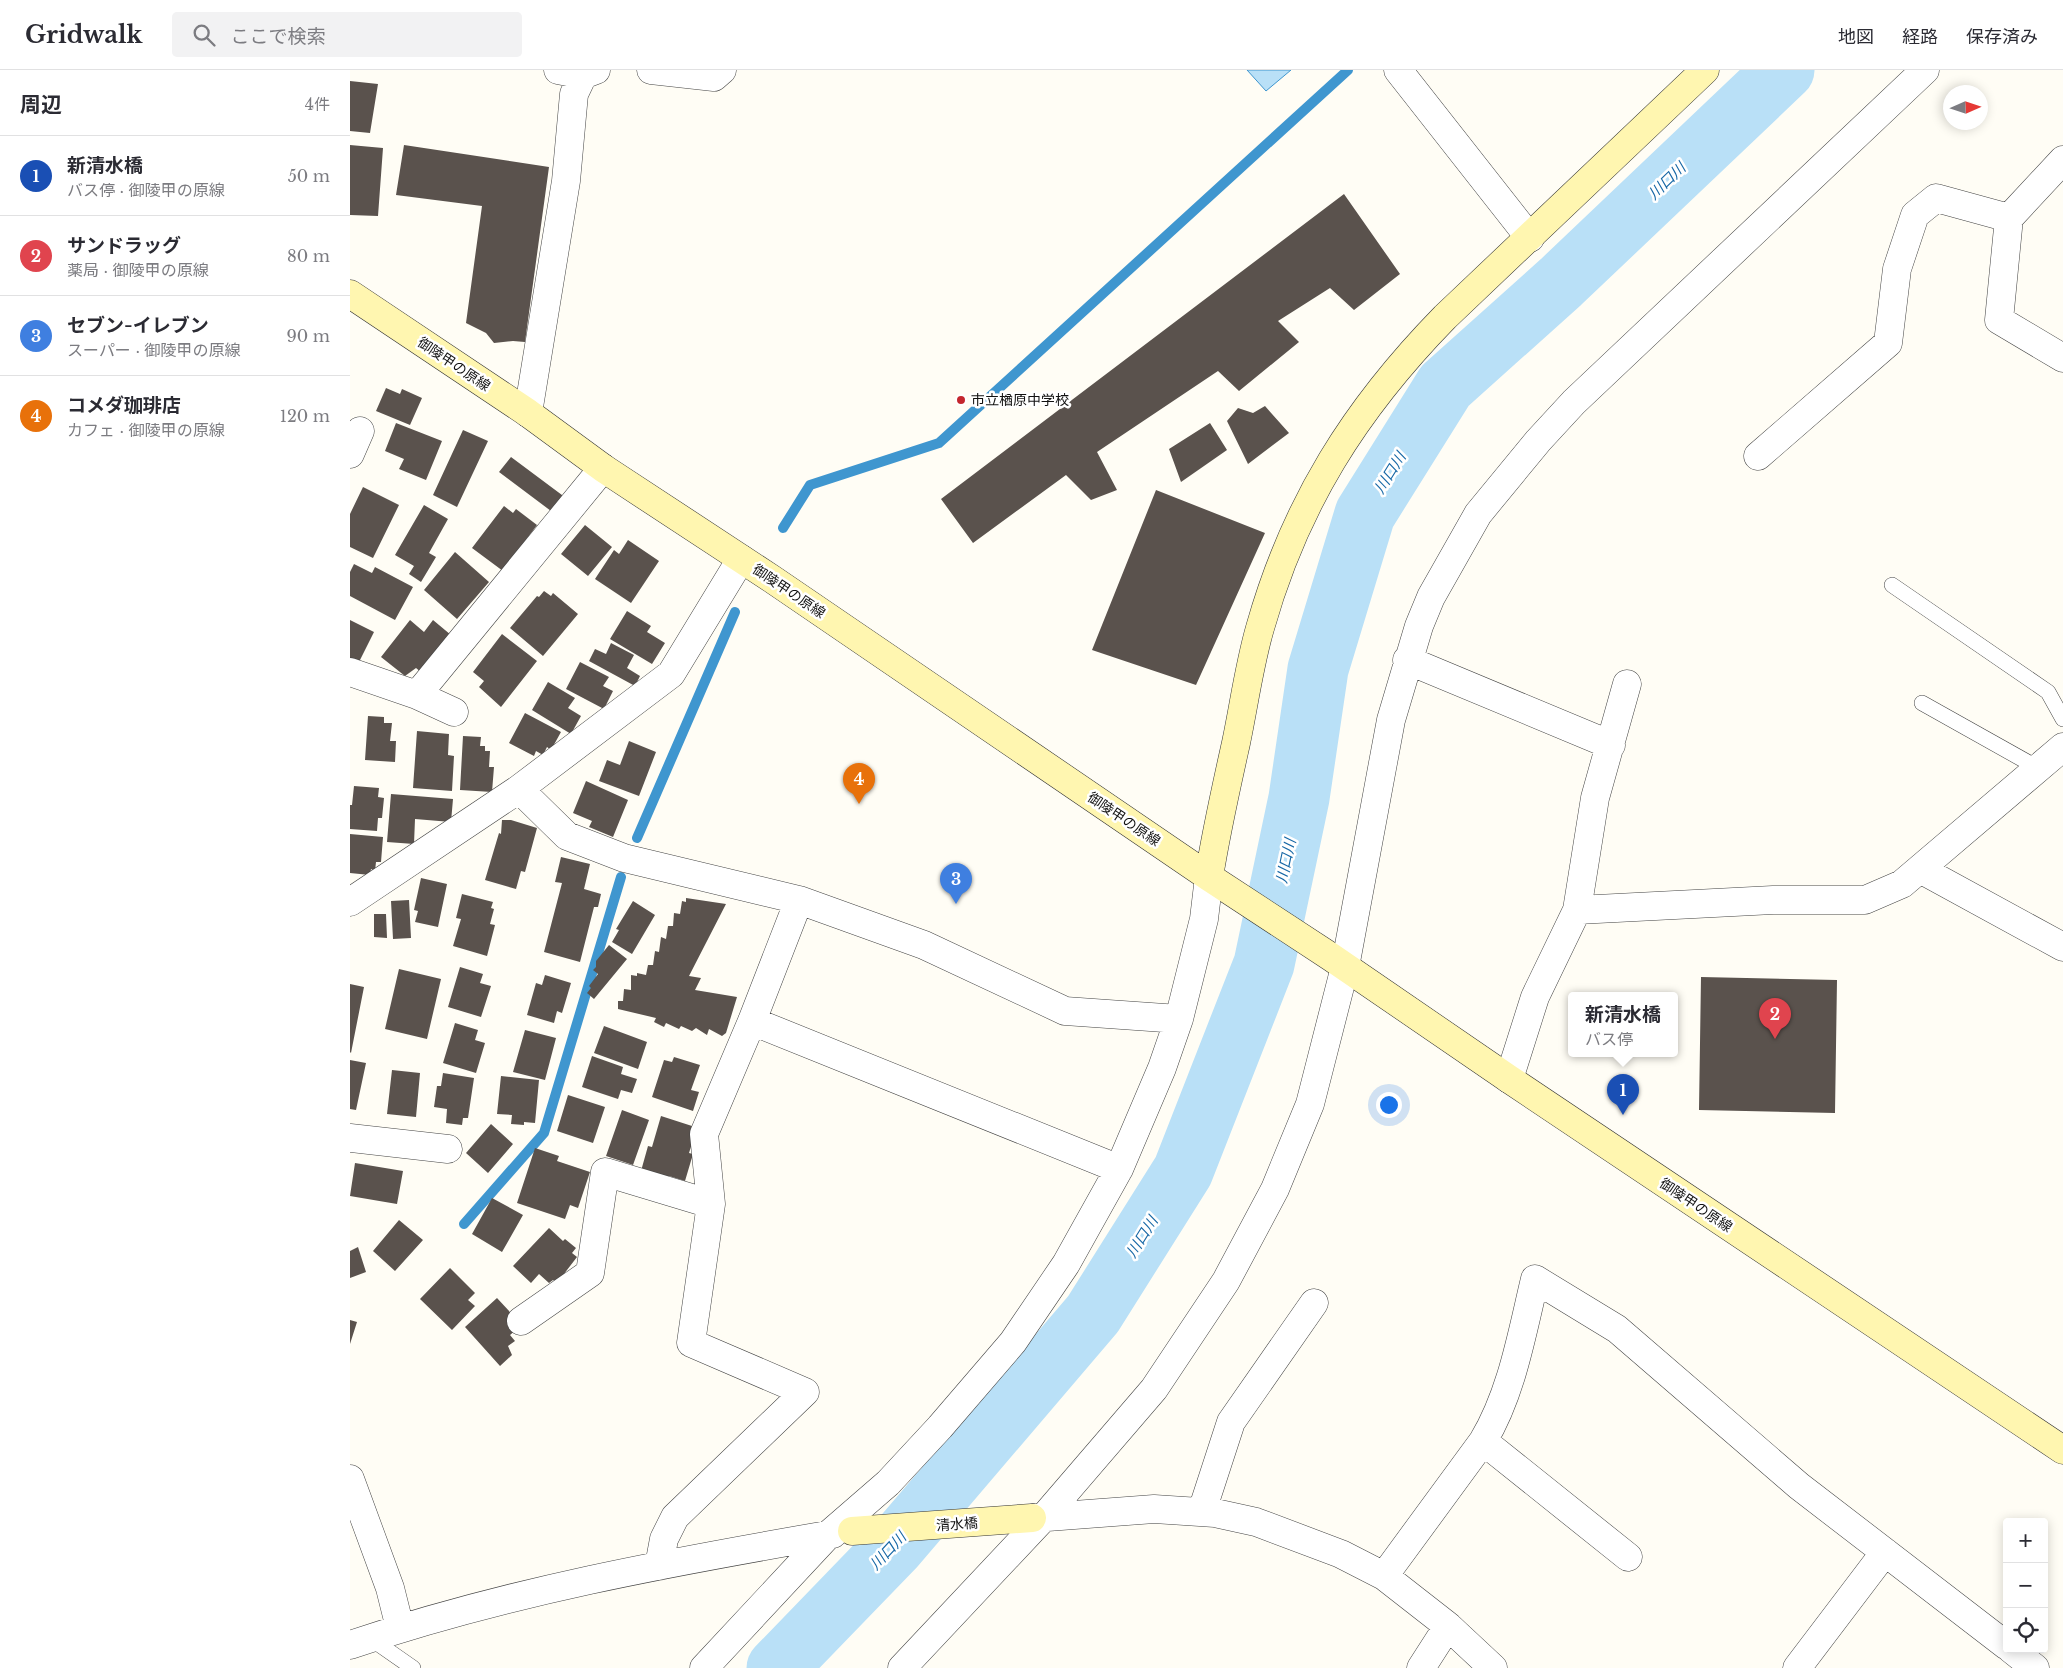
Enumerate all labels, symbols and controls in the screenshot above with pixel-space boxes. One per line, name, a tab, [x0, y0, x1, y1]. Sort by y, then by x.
search box	[172, 12, 522, 57]
text: Gridwalk	[25, 20, 142, 49]
icon: search	[190, 21, 218, 49]
text: ここで検索	[230, 25, 325, 48]
text: 地図	[1838, 26, 1874, 48]
text: 経路	[1902, 26, 1938, 48]
text: 保存済み	[1966, 26, 2038, 48]
north arrow	[1943, 85, 1988, 130]
text: 周辺	[20, 92, 62, 118]
text: 4件	[305, 94, 330, 114]
text: 新清水橋	[67, 154, 143, 177]
water label: 川口川	[1644, 157, 1691, 203]
text: 1	[33, 166, 39, 186]
text: 50 m	[288, 166, 330, 186]
text: バス停 · 御陵甲の原線	[67, 180, 225, 200]
text: サンドラッグ	[67, 234, 181, 257]
text: 2	[31, 246, 41, 266]
text: 80 m	[287, 246, 330, 266]
text: 薬局 · 御陵甲の原線	[67, 260, 209, 280]
text: セブン-イレブン	[67, 314, 209, 337]
text: 3	[31, 326, 41, 346]
text: 90 m	[287, 326, 330, 346]
street label: 御陵甲の原線	[414, 333, 494, 395]
text: スーパー · 御陵甲の原線	[67, 340, 241, 360]
place label: 市立楢原中学校	[971, 391, 1069, 409]
text: コメダ珈琲店	[67, 394, 181, 417]
marker: 市立楢原中学校	[955, 394, 967, 406]
text: 4	[31, 406, 41, 426]
text: 120 m	[280, 406, 330, 426]
text: カフェ · 御陵甲の原線	[67, 420, 225, 440]
water label: 川口川	[1370, 447, 1411, 497]
street label: 御陵甲の原線	[749, 560, 829, 622]
pin: 4	[843, 763, 875, 804]
street label: 御陵甲の原線	[1084, 788, 1164, 850]
water label: 川口川	[1272, 835, 1300, 885]
pin: 3	[940, 863, 972, 904]
popup	[1568, 992, 1678, 1057]
pin: 2	[1759, 998, 1791, 1039]
text: 新清水橋	[1585, 1003, 1661, 1026]
text: バス停	[1585, 1029, 1633, 1049]
pin: 1	[1607, 1074, 1639, 1115]
your location	[1376, 1092, 1402, 1118]
street label: 御陵甲の原線	[1656, 1174, 1736, 1236]
water label: 川口川	[1122, 1211, 1163, 1261]
street label: 清水橋	[935, 1514, 979, 1534]
map controls	[2003, 1518, 2048, 1653]
button: +	[2003, 1518, 2048, 1563]
water label: 川口川	[865, 1526, 911, 1574]
button: −	[2003, 1563, 2048, 1608]
button: locate	[2003, 1608, 2048, 1653]

